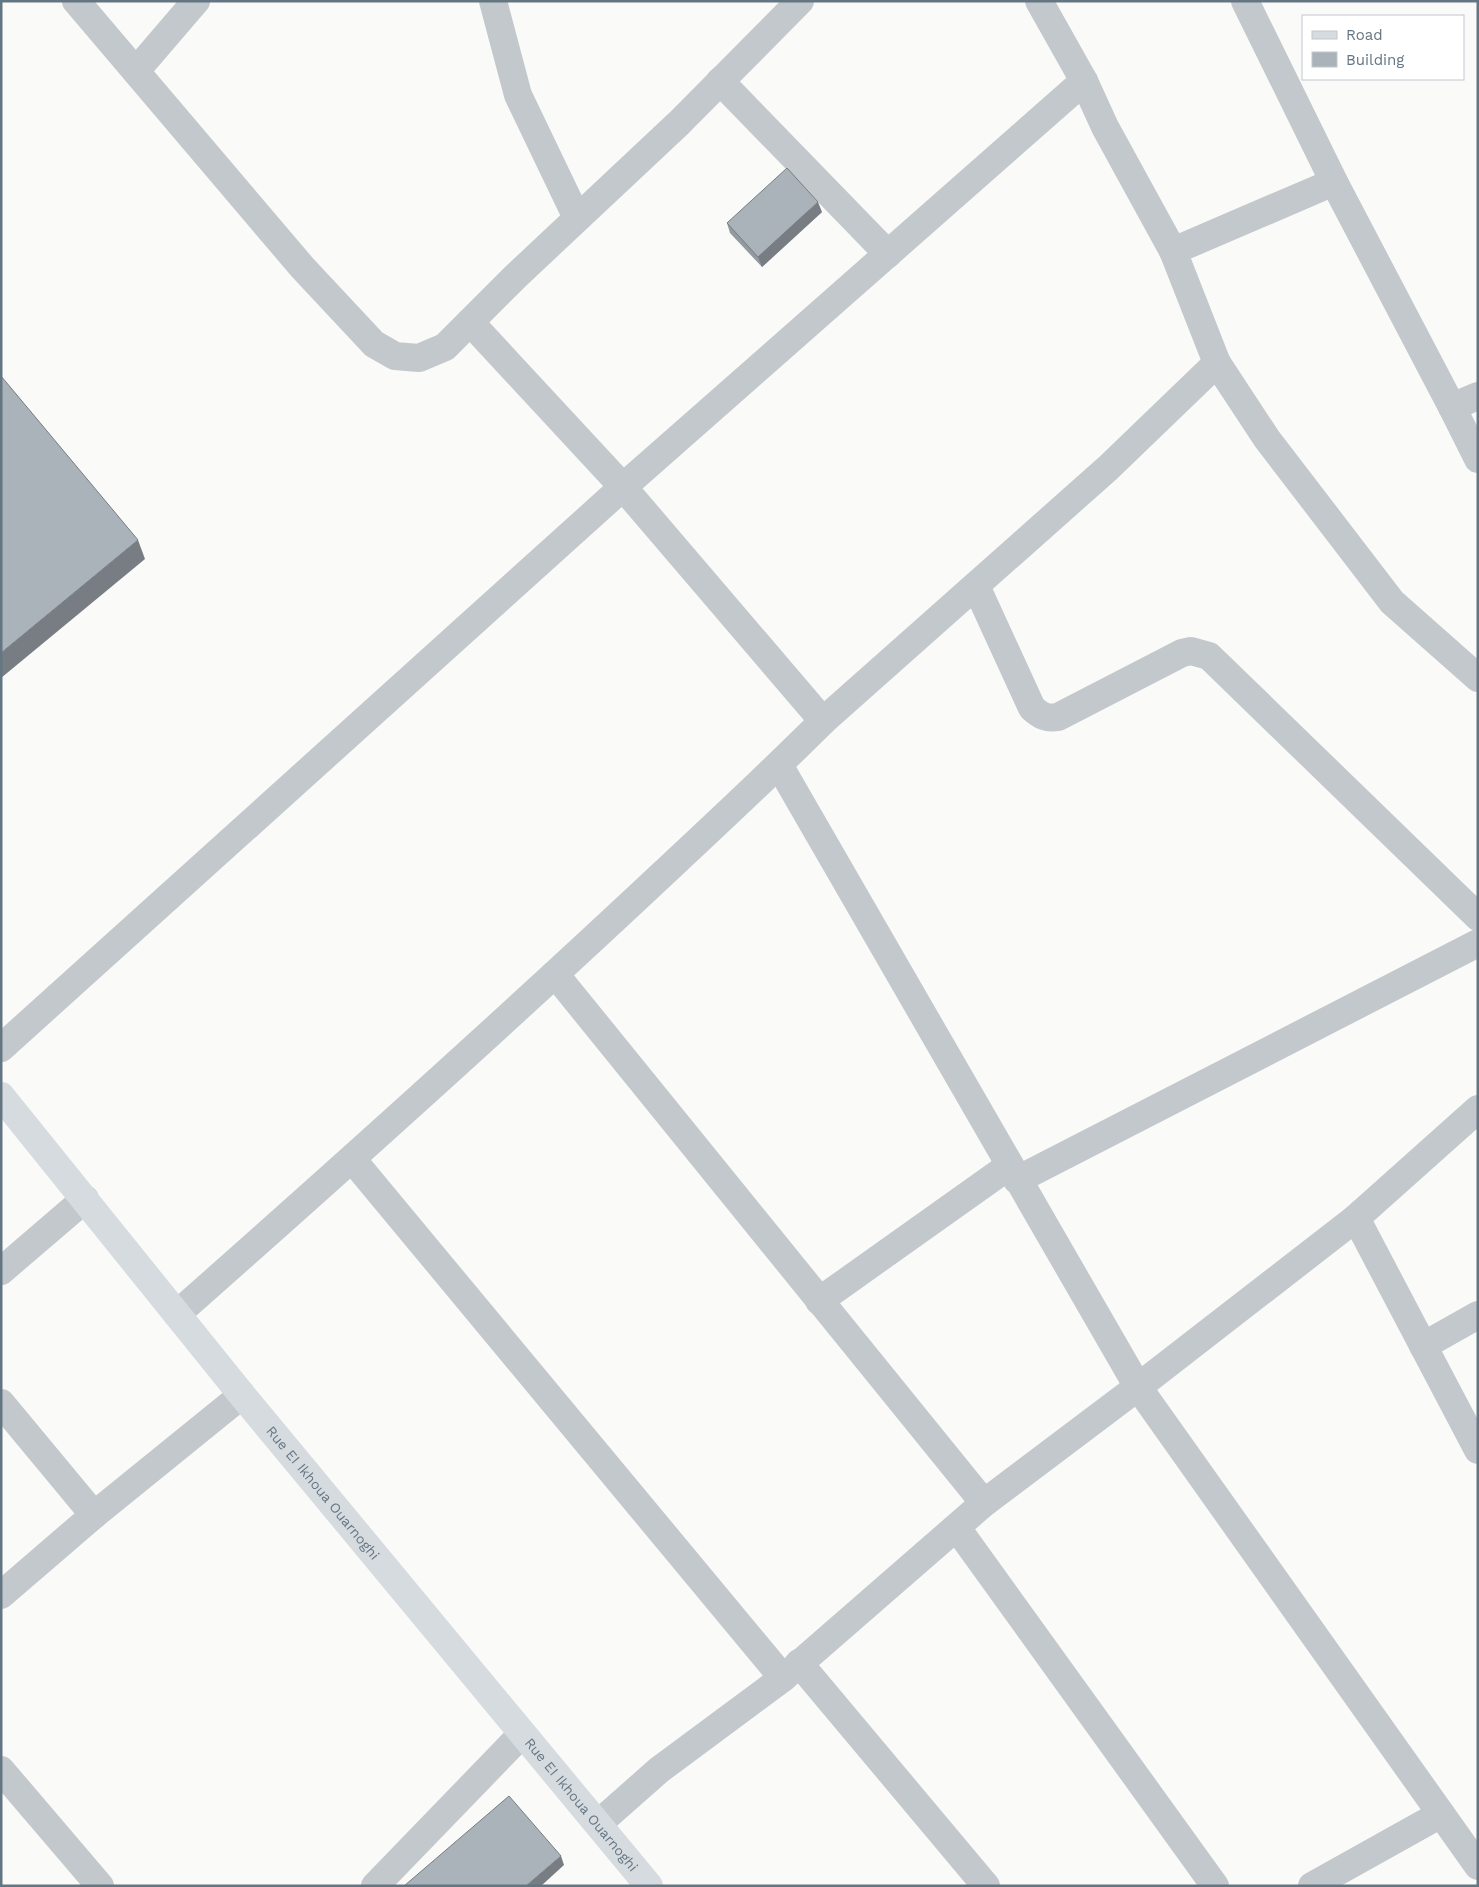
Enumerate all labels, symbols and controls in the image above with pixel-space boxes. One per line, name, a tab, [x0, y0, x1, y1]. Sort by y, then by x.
legend	[1302, 15, 1464, 80]
text: Road	[1346, 26, 1383, 44]
text: Building	[1346, 51, 1404, 69]
street label: Rue EI Ikhoua Ouarnoghi	[263, 1423, 383, 1563]
street label: Rue EI Ikhoua Ouarnoghi	[522, 1735, 641, 1874]

